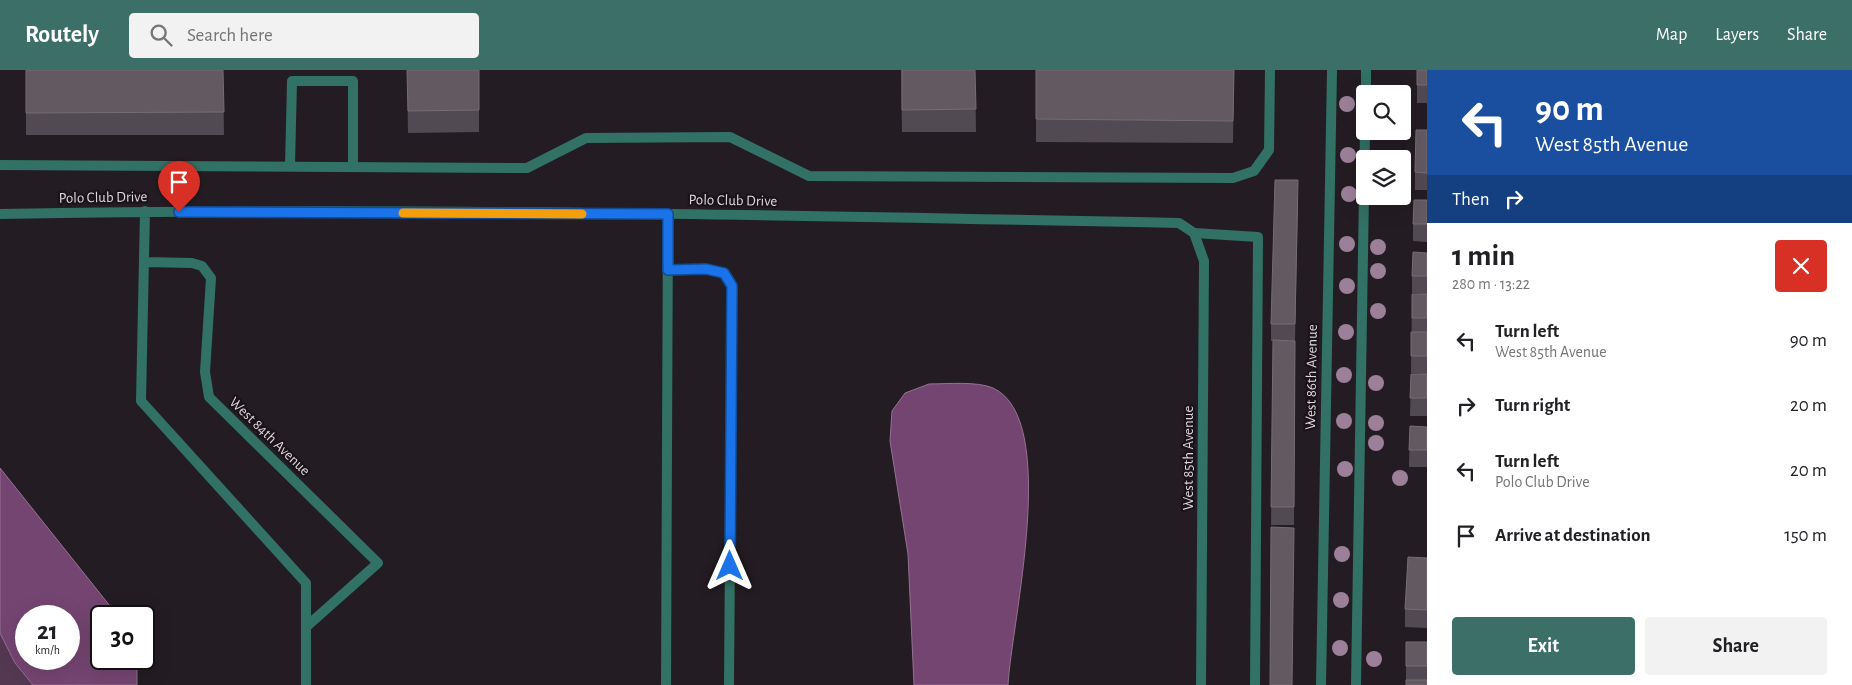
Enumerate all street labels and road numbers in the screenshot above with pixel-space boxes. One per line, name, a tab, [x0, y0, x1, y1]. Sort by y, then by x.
street label: Polo Club Drive	[59, 189, 148, 206]
street label: Polo Club Drive	[689, 192, 778, 209]
street label: West 86th Avenue	[1303, 324, 1320, 430]
street label: West 84th Avenue	[226, 394, 313, 478]
street label: West 85th Avenue	[1181, 406, 1196, 510]

